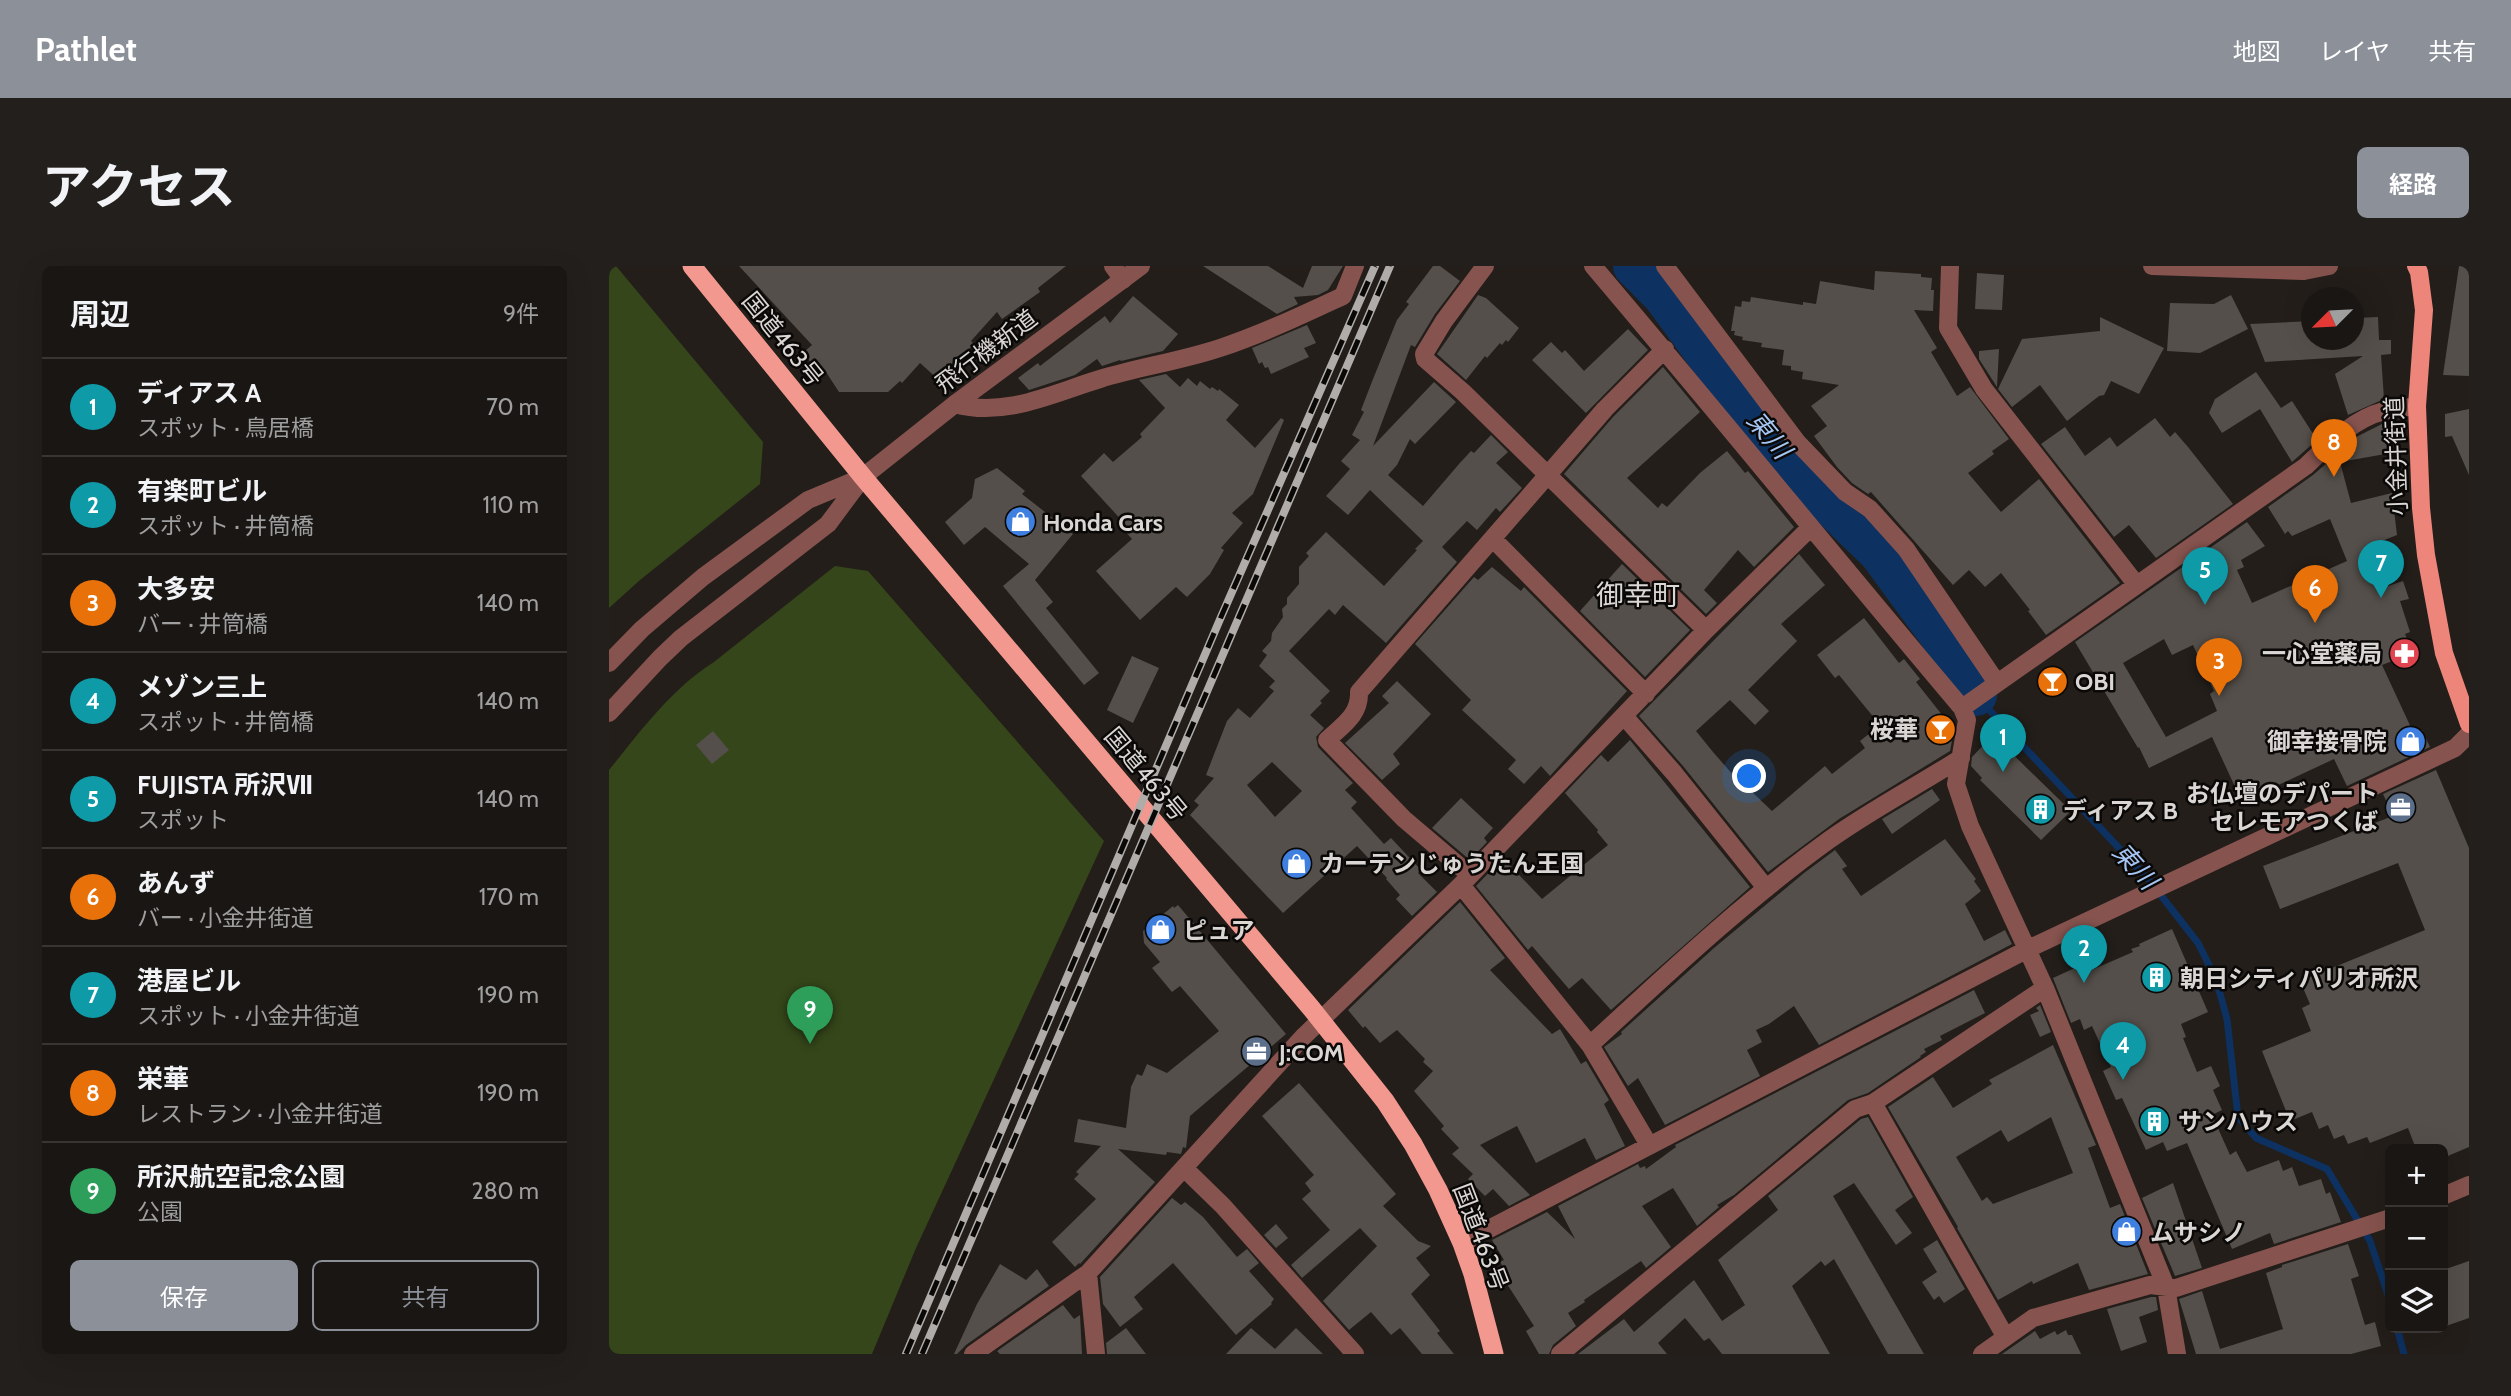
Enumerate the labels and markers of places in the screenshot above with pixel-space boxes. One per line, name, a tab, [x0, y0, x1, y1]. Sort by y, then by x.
pin: 8	[2311, 419, 2357, 477]
shop icon: Honda Cars	[1003, 505, 1037, 539]
place label: Honda Cars	[1043, 508, 1163, 537]
pin: 7	[2358, 540, 2404, 598]
pin: 5	[2182, 547, 2228, 605]
pin: 6	[2292, 565, 2338, 623]
pharmacy icon: 一心堂薬局	[2388, 636, 2422, 670]
pin: 3	[2196, 638, 2242, 696]
place label: 一心堂薬局	[2262, 639, 2382, 668]
bar icon: OBI	[2035, 664, 2069, 698]
place label: OBI	[2075, 667, 2115, 696]
bar icon: 桜華	[1924, 712, 1958, 746]
pin: 1	[1980, 714, 2026, 772]
place label: 桜華	[1870, 715, 1918, 744]
shop icon: 御幸接骨院	[2393, 724, 2427, 758]
place label: 御幸接骨院	[2267, 727, 2387, 756]
place label: お仏壇のデパート セレモアつくば	[2186, 779, 2378, 836]
office icon: お仏壇のデパート セレモアつくば	[2384, 790, 2418, 824]
building icon: ディアス B	[2023, 793, 2057, 827]
place label: ディアス B	[2063, 796, 2178, 825]
shop icon: カーテンじゅうたん王国	[1280, 846, 1314, 880]
place label: カーテンじゅうたん王国	[1320, 849, 1584, 878]
shop icon: ピュア	[1143, 913, 1177, 947]
place label: ピュア	[1183, 916, 1255, 945]
pin: 2	[2061, 925, 2107, 983]
building icon: 朝日シティパリオ所沢	[2140, 961, 2174, 995]
place label: 朝日シティパリオ所沢	[2180, 964, 2419, 993]
pin: 9	[787, 986, 833, 1044]
pin: 4	[2100, 1022, 2146, 1080]
office icon: J:COM	[1239, 1035, 1273, 1069]
place label: J:COM	[1278, 1038, 1344, 1067]
building icon: サンハウス	[2138, 1104, 2172, 1138]
place label: サンハウス	[2178, 1107, 2298, 1136]
shop icon: ムサシノ	[2110, 1215, 2144, 1249]
place label: ムサシノ	[2150, 1218, 2246, 1247]

